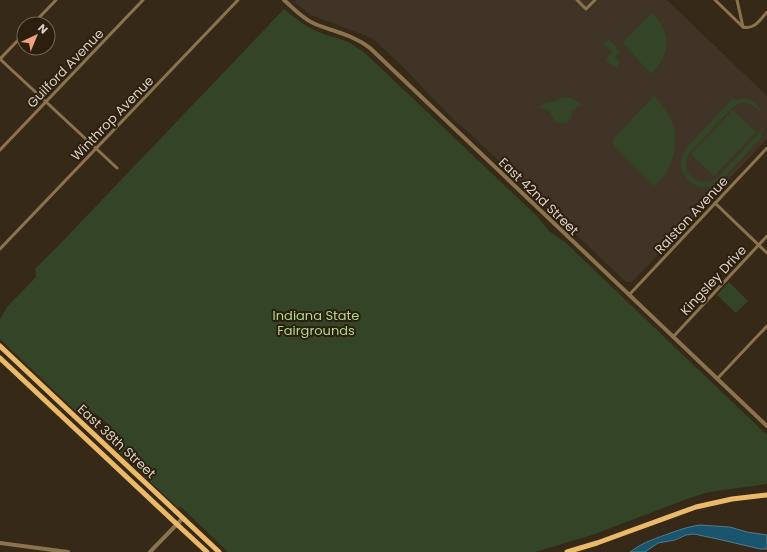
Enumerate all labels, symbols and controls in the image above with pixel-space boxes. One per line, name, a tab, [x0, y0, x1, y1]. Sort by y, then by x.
north arrow	[16, 16, 56, 56]
text: N	[34, 20, 51, 37]
street label: Guilford Avenue	[23, 25, 108, 112]
street label: Winthrop Avenue	[67, 72, 158, 165]
street label: East 42nd Street	[494, 153, 583, 240]
street label: Ralston Avenue	[650, 172, 733, 259]
street label: Kingsley Drive	[676, 241, 751, 320]
park label: Indiana State Fairgrounds	[273, 306, 359, 340]
street label: East 38th Street	[73, 400, 160, 483]

